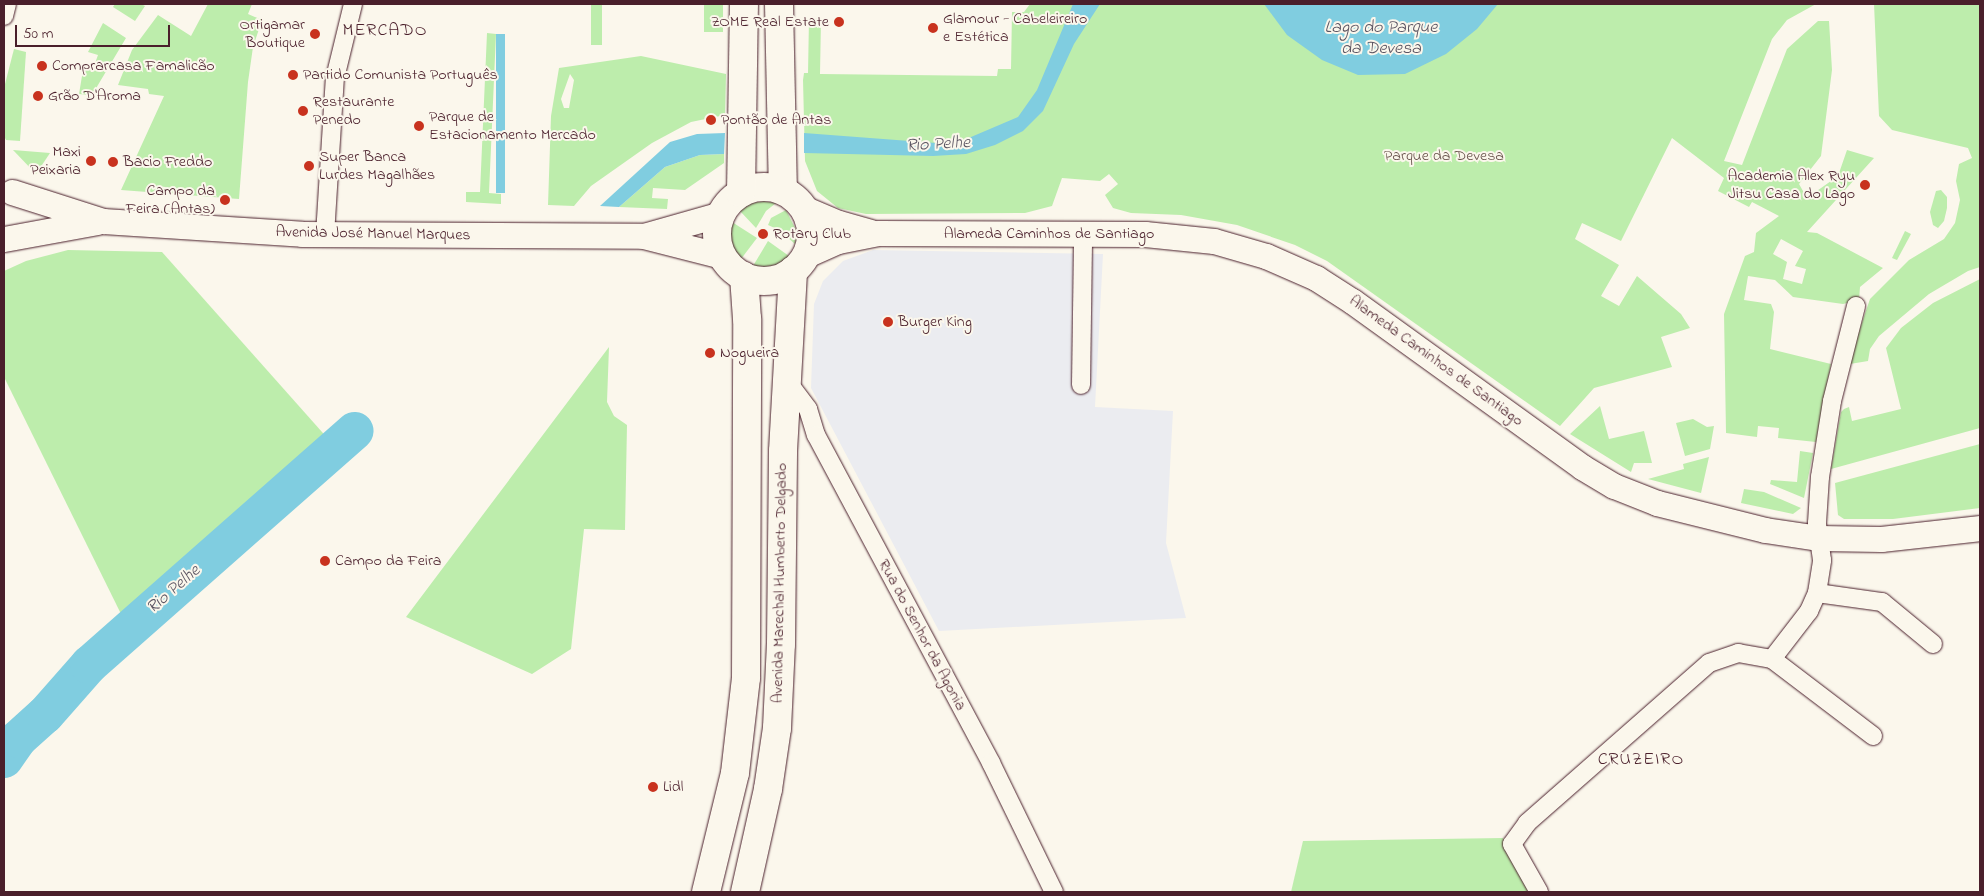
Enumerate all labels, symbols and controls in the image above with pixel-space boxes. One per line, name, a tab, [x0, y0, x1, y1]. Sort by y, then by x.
place label: Glamour - Cabeleireiro e Estética	[943, 9, 1087, 47]
place label: ZOME Real Estate	[711, 12, 829, 32]
scale bar	[18, 15, 172, 47]
place label: Ortigamar Boutique	[239, 15, 305, 53]
marker: ZOME Real Estate	[833, 16, 845, 28]
water label: Lago do Parque da Devesa	[1325, 18, 1437, 60]
district label: MERCADO	[342, 20, 428, 42]
marker: Glamour - Cabeleireiro e Estética	[927, 22, 939, 34]
text: 50 m	[23, 23, 53, 45]
marker: Ortigamar Boutique	[309, 28, 321, 40]
place label: Comprarcasa Famalicão	[52, 56, 214, 76]
marker: Comprarcasa Famalicão	[36, 60, 48, 72]
place label: Partido Comunista Português	[303, 65, 498, 85]
marker: Partido Comunista Português	[287, 69, 299, 81]
place label: Grão D'Aroma	[48, 86, 141, 106]
marker: Grão D'Aroma	[32, 90, 44, 102]
place label: Restaurante Penedo	[313, 92, 394, 130]
marker: Restaurante Penedo	[297, 105, 309, 117]
place label: Parque de Estacionamento Mercado	[429, 107, 596, 145]
place label: Pontão de Antas	[721, 110, 831, 130]
marker: Pontão de Antas	[705, 114, 717, 126]
marker: Parque de Estacionamento Mercado	[413, 120, 425, 132]
water label: Rio Pelhe	[905, 133, 971, 157]
place label: Maxi Peixaria	[30, 142, 81, 180]
park label: Parque da Devesa	[1384, 146, 1504, 166]
place label: Super Banca Lurdes Magalhães	[319, 147, 435, 185]
place label: Bacio Freddo	[123, 152, 212, 172]
marker: Maxi Peixaria	[85, 155, 97, 167]
marker: Bacio Freddo	[107, 156, 119, 168]
marker: Super Banca Lurdes Magalhães	[303, 160, 315, 172]
place label: Academia Alex Ryu Jitsu Casa do Lago	[1728, 166, 1855, 204]
marker: Academia Alex Ryu Jitsu Casa do Lago	[1859, 179, 1871, 191]
place label: Campo da Feira (Antas)	[126, 181, 215, 219]
marker: Campo da Feira (Antas)	[219, 194, 231, 206]
street label: Avenida José Manuel Marques	[275, 223, 471, 245]
place label: Rotary Club	[773, 224, 851, 244]
street label: Alameda Caminhos de Santiago	[944, 224, 1154, 244]
marker: Rotary Club	[757, 228, 769, 240]
street label: Alameda Caminhos de Santiago	[1345, 291, 1527, 431]
place label: Burger King	[898, 312, 972, 332]
marker: Burger King	[882, 316, 894, 328]
place label: Nogueira	[720, 343, 779, 363]
marker: Nogueira	[704, 347, 716, 359]
street label: Avenida Marechal Humberto Delgado	[768, 463, 792, 703]
place label: Campo da Feira	[335, 551, 442, 571]
marker: Campo da Feira	[319, 555, 331, 567]
street label: Rua do Senhor da Agonia	[874, 556, 970, 714]
water label: Rio Pelhe	[143, 561, 205, 619]
district label: CRUZEIRO	[1597, 749, 1685, 771]
place label: Lidl	[663, 777, 683, 797]
marker: Lidl	[647, 781, 659, 793]

